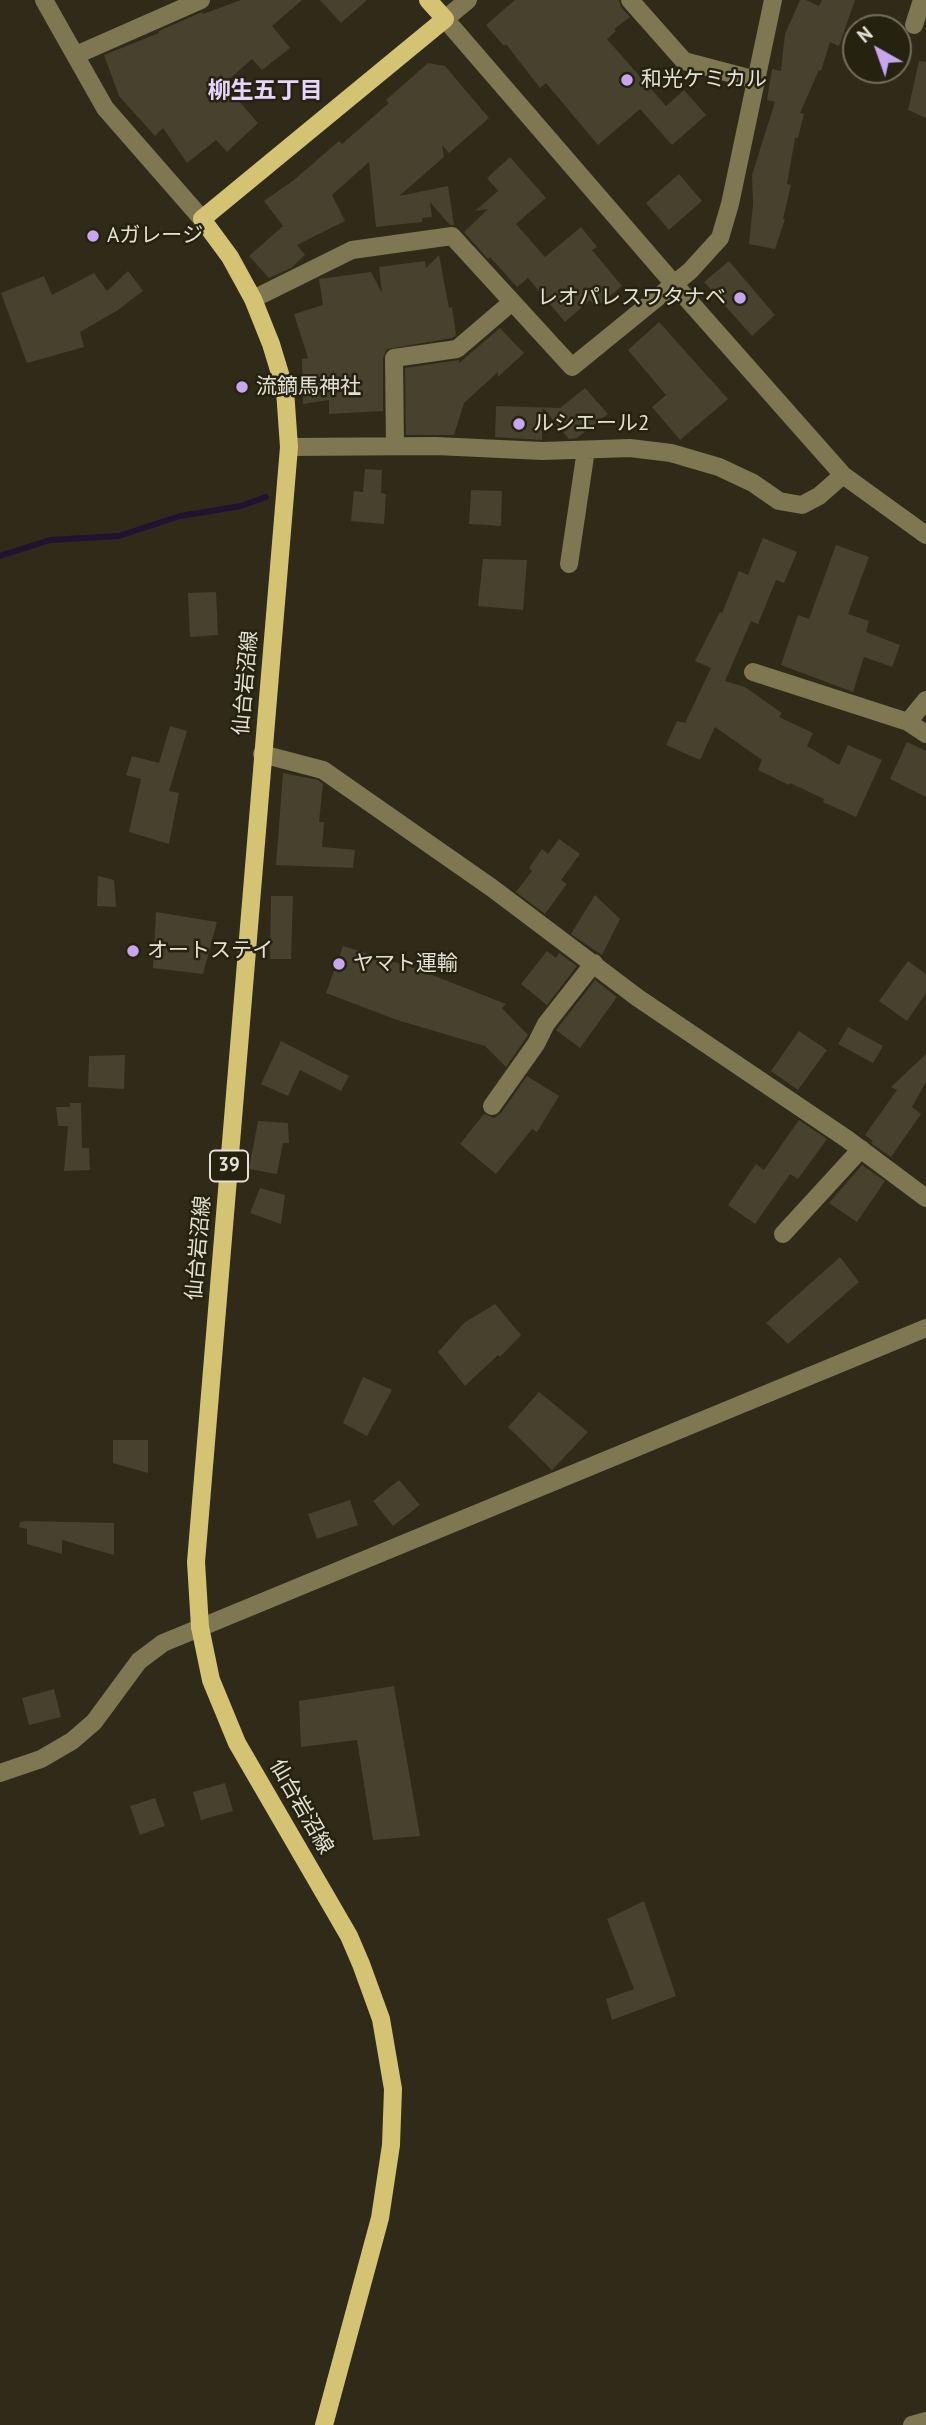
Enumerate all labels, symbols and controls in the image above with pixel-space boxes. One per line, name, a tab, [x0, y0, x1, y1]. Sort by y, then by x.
north arrow	[842, 14, 912, 84]
text: N	[852, 21, 877, 48]
place label: 和光ケミカル	[641, 67, 767, 93]
marker: 和光ケミカル	[619, 72, 635, 88]
district label: 柳生五丁目	[208, 77, 322, 105]
place label: Aガレージ	[107, 223, 203, 249]
marker: Aガレージ	[85, 228, 101, 244]
place label: レオパレスワタナベ	[537, 285, 726, 311]
marker: レオパレスワタナベ	[732, 290, 748, 306]
place label: 流鏑馬神社	[256, 374, 361, 400]
marker: 流鏑馬神社	[234, 379, 250, 395]
place label: ルシエール2	[533, 411, 649, 437]
marker: ルシエール2	[511, 416, 527, 432]
street label: 仙台岩沼線	[229, 630, 263, 736]
place label: オートステイ	[147, 938, 273, 964]
marker: オートステイ	[125, 943, 141, 959]
place label: ヤマト運輸	[353, 951, 458, 977]
marker: ヤマト運輸	[331, 956, 347, 972]
road number: 39	[210, 1150, 248, 1182]
street label: 仙台岩沼線	[182, 1195, 216, 1301]
street label: 仙台岩沼線	[264, 1755, 338, 1859]

